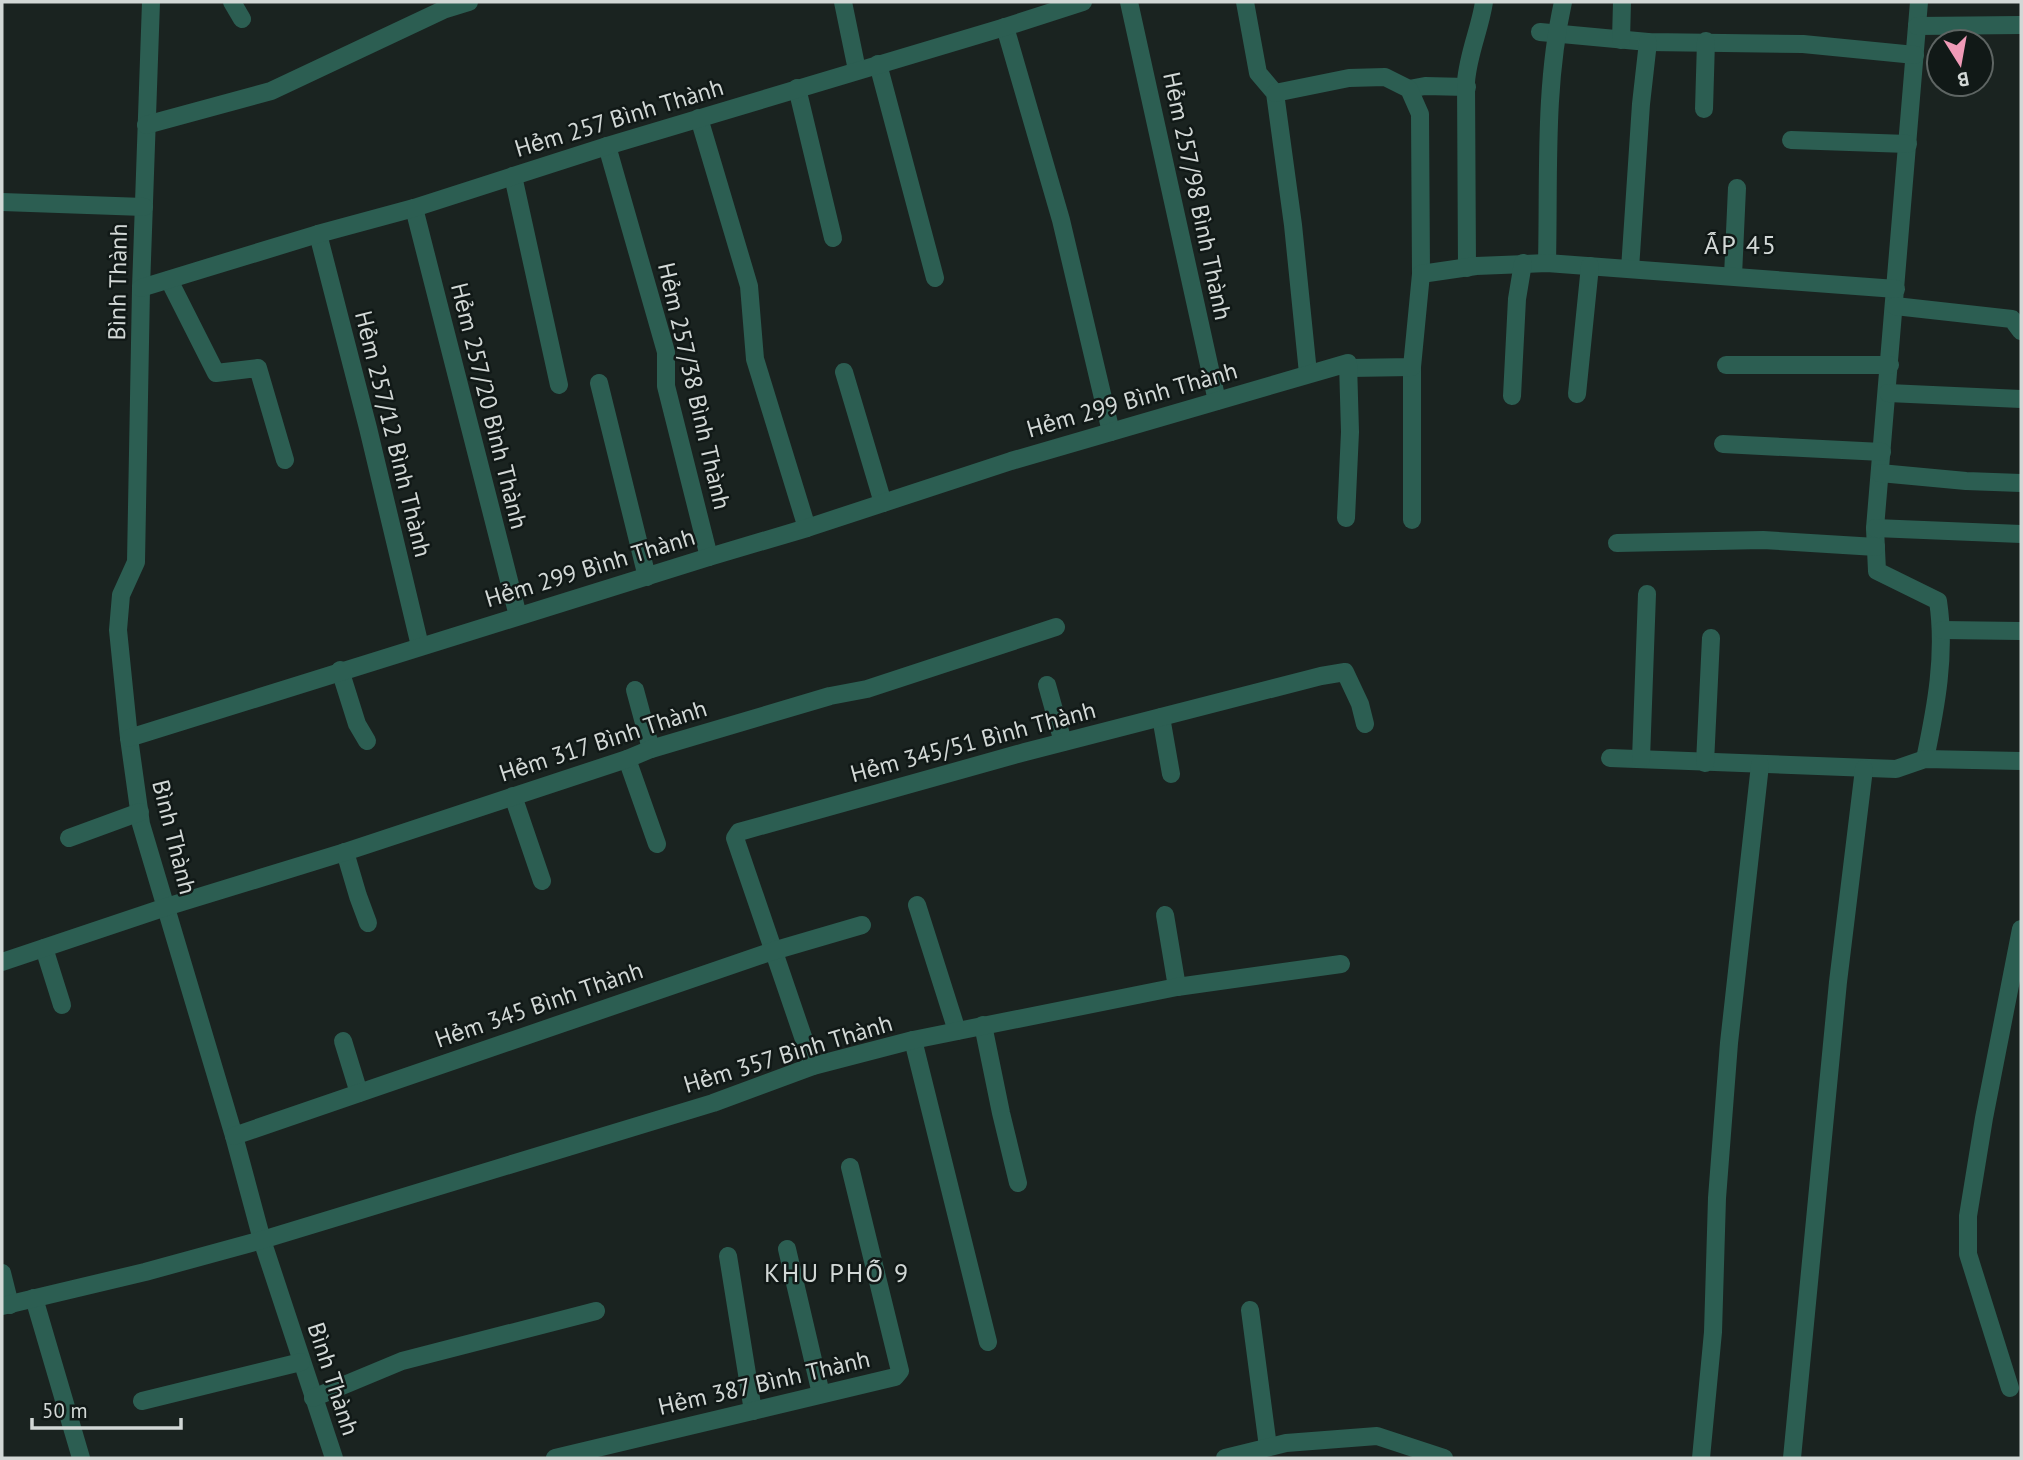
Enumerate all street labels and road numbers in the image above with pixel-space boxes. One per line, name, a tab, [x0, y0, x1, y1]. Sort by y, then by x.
street label: Hẻm 257/98 Bình Thành	[1156, 69, 1239, 323]
street label: Hẻm 257 Bình Thành	[511, 71, 727, 164]
street label: Bình Thành	[101, 223, 134, 341]
street label: Hẻm 257/38 Bình Thành	[651, 259, 738, 512]
street label: Hẻm 257/20 Bình Thành	[444, 280, 535, 532]
street label: Hẻm 257/12 Bình Thành	[348, 308, 439, 560]
street label: Hẻm 299 Bình Thành	[1023, 355, 1241, 444]
street label: Hẻm 299 Bình Thành	[481, 521, 699, 614]
street label: Hẻm 317 Bình Thành	[495, 692, 711, 789]
street label: Hẻm 345/51 Bình Thành	[847, 694, 1099, 789]
street label: Bình Thành	[145, 776, 204, 897]
street label: Hẻm 345 Bình Thành	[431, 954, 647, 1055]
street label: Hẻm 357 Bình Thành	[680, 1007, 896, 1100]
street label: Bình Thành	[301, 1318, 366, 1439]
street label: Hẻm 387 Bình Thành	[655, 1343, 873, 1422]

